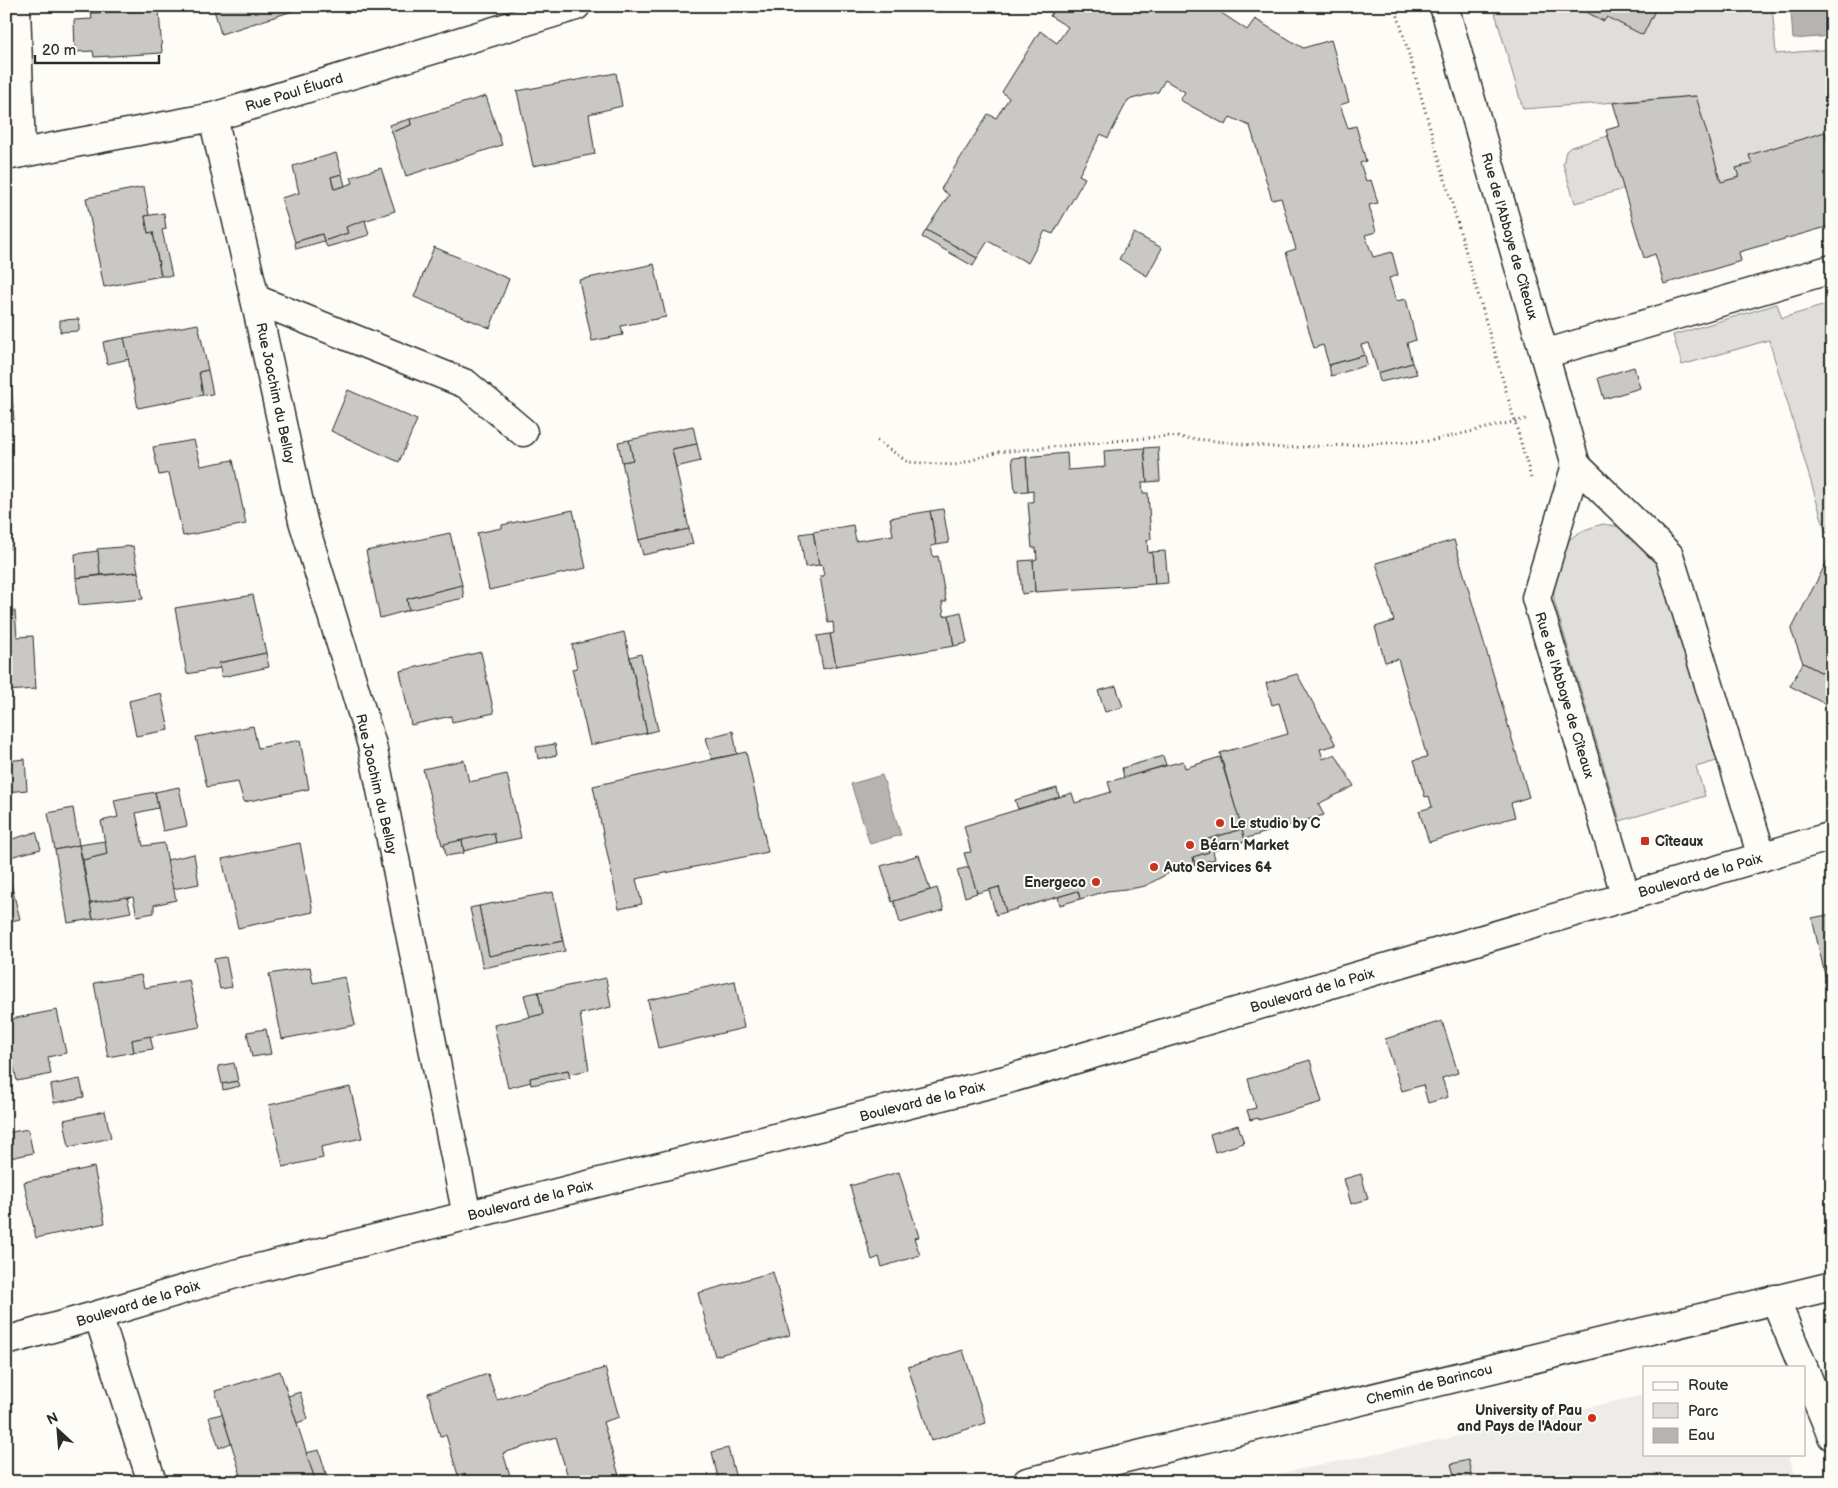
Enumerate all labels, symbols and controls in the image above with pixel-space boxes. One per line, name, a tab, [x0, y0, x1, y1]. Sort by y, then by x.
scale bar	[35, 32, 159, 64]
text: 20 m	[42, 41, 76, 60]
street label: Rue Paul Éluard	[243, 69, 345, 115]
street label: Rue de l'Abbaye de Cîteaux	[1478, 151, 1542, 322]
street label: Rue Joachim du Bellay	[252, 321, 299, 466]
street label: Rue de l'Abbaye de Cîteaux	[1531, 610, 1598, 781]
street label: Rue Joachim du Bellay	[352, 712, 401, 857]
place label: Le studio by C	[1230, 815, 1320, 832]
marker: Le studio by C	[1214, 817, 1226, 829]
place label: Cîteaux	[1655, 833, 1704, 850]
marker: Cîteaux	[1639, 835, 1651, 847]
place label: Béarn Market	[1200, 837, 1289, 854]
marker: Béarn Market	[1184, 839, 1196, 851]
street label: Boulevard de la Paix	[1636, 849, 1765, 901]
place label: Auto Services 64	[1163, 859, 1273, 876]
marker: Auto Services 64	[1148, 861, 1160, 873]
place label: Energeco	[1024, 874, 1086, 891]
marker: Energeco	[1090, 876, 1102, 888]
street label: Boulevard de la Paix	[1248, 964, 1377, 1016]
street label: Boulevard de la Paix	[858, 1078, 987, 1125]
street label: Boulevard de la Paix	[466, 1177, 595, 1224]
street label: Boulevard de la Paix	[74, 1276, 202, 1330]
street label: Chemin de Barincou	[1364, 1361, 1494, 1408]
legend	[1643, 1366, 1806, 1456]
text: Route	[1688, 1376, 1729, 1395]
place label: University of Pau and Pays de l'Adour	[1457, 1402, 1582, 1435]
text: Parc	[1688, 1402, 1718, 1421]
north arrow	[32, 1406, 82, 1456]
text: N	[44, 1409, 61, 1429]
marker: University of Pau and Pays de l'Adour	[1586, 1412, 1598, 1424]
text: Eau	[1688, 1426, 1715, 1445]

